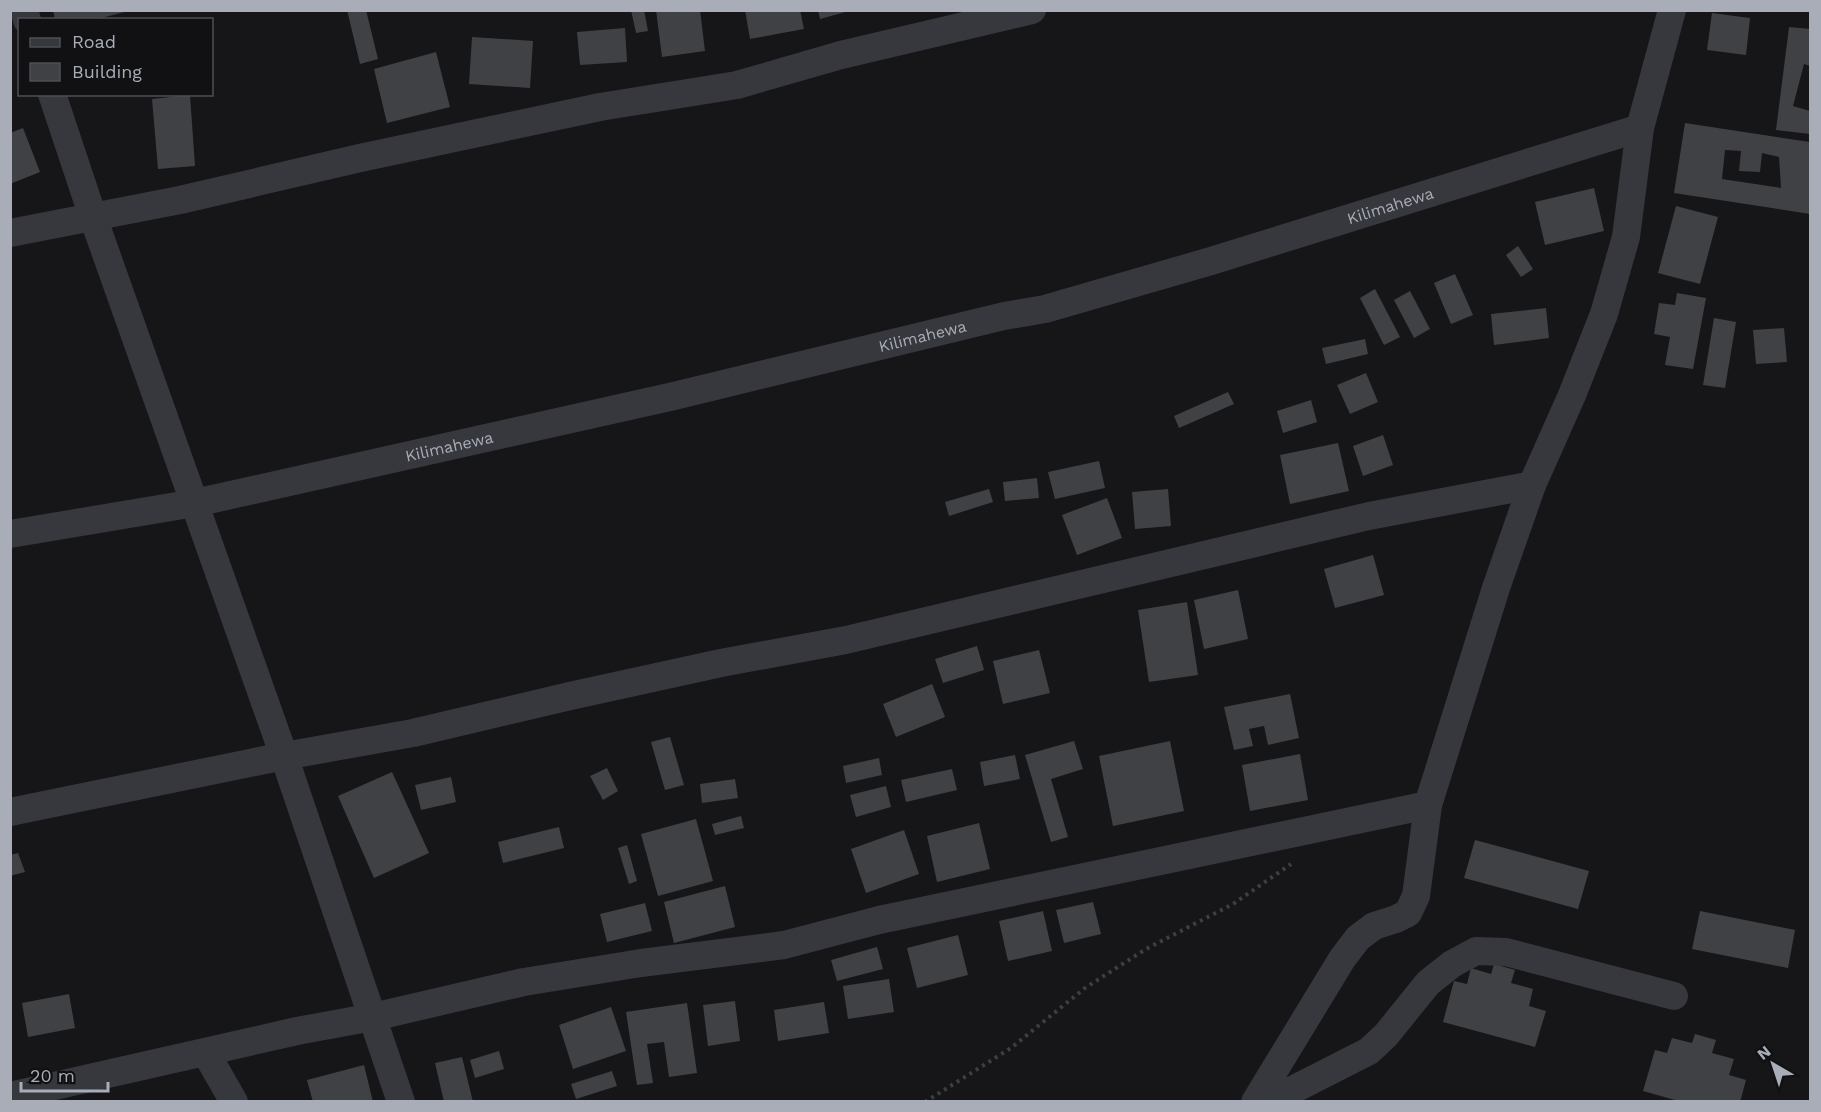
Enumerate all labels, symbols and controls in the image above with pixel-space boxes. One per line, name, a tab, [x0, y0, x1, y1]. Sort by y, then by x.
legend	[18, 18, 213, 96]
text: Road	[72, 31, 116, 52]
text: Building	[72, 61, 142, 82]
street label: Kilimahewa	[1345, 184, 1436, 228]
street label: Kilimahewa	[877, 316, 968, 356]
street label: Kilimahewa	[404, 428, 495, 466]
north arrow	[1743, 1034, 1803, 1094]
text: N	[1753, 1042, 1774, 1064]
scale bar	[21, 1055, 108, 1093]
text: 20 m	[30, 1065, 75, 1086]

